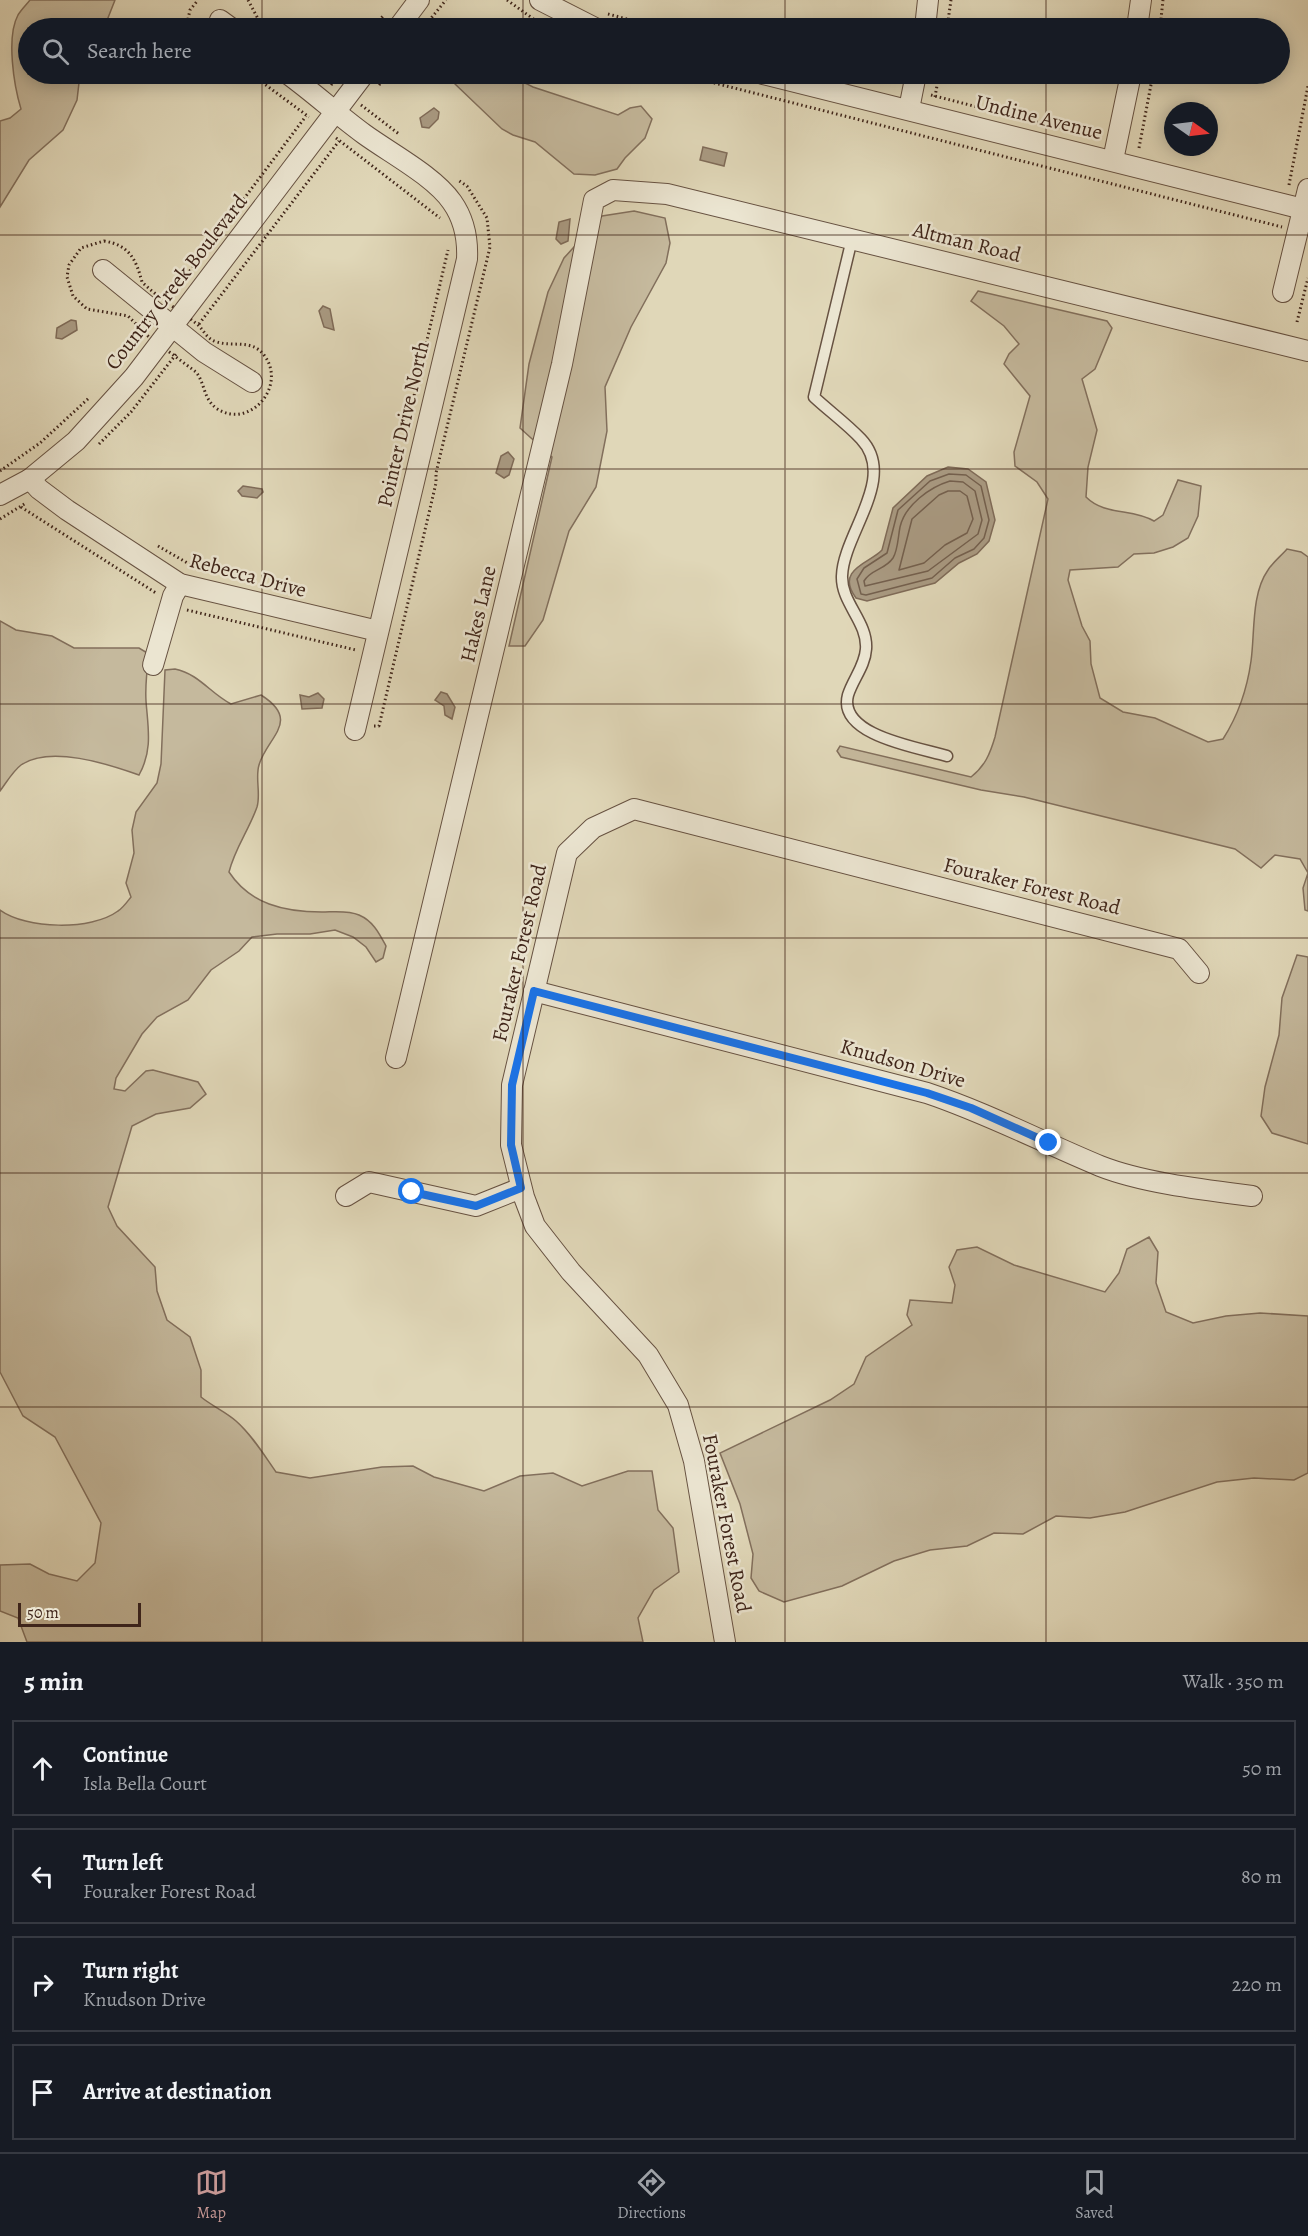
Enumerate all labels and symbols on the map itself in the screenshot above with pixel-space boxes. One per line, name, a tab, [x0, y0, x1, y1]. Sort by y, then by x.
street label: Undine Avenue	[972, 88, 1106, 146]
north arrow	[1164, 102, 1218, 156]
street label: Country Creek Boulevard	[99, 188, 254, 375]
street label: Altman Road	[909, 215, 1025, 269]
street label: Pointer Drive North	[370, 338, 436, 510]
street label: Rebecca Drive	[186, 546, 310, 604]
street label: Hakes Lane	[453, 563, 503, 665]
street label: Fouraker Forest Road	[940, 850, 1124, 922]
street label: Fouraker Forest Road	[485, 861, 553, 1045]
street label: Knudson Drive	[837, 1032, 969, 1094]
route end	[1035, 1129, 1061, 1155]
route start	[398, 1178, 424, 1204]
street label: Fouraker Forest Road	[696, 1431, 758, 1616]
scale bar	[18, 1600, 141, 1628]

